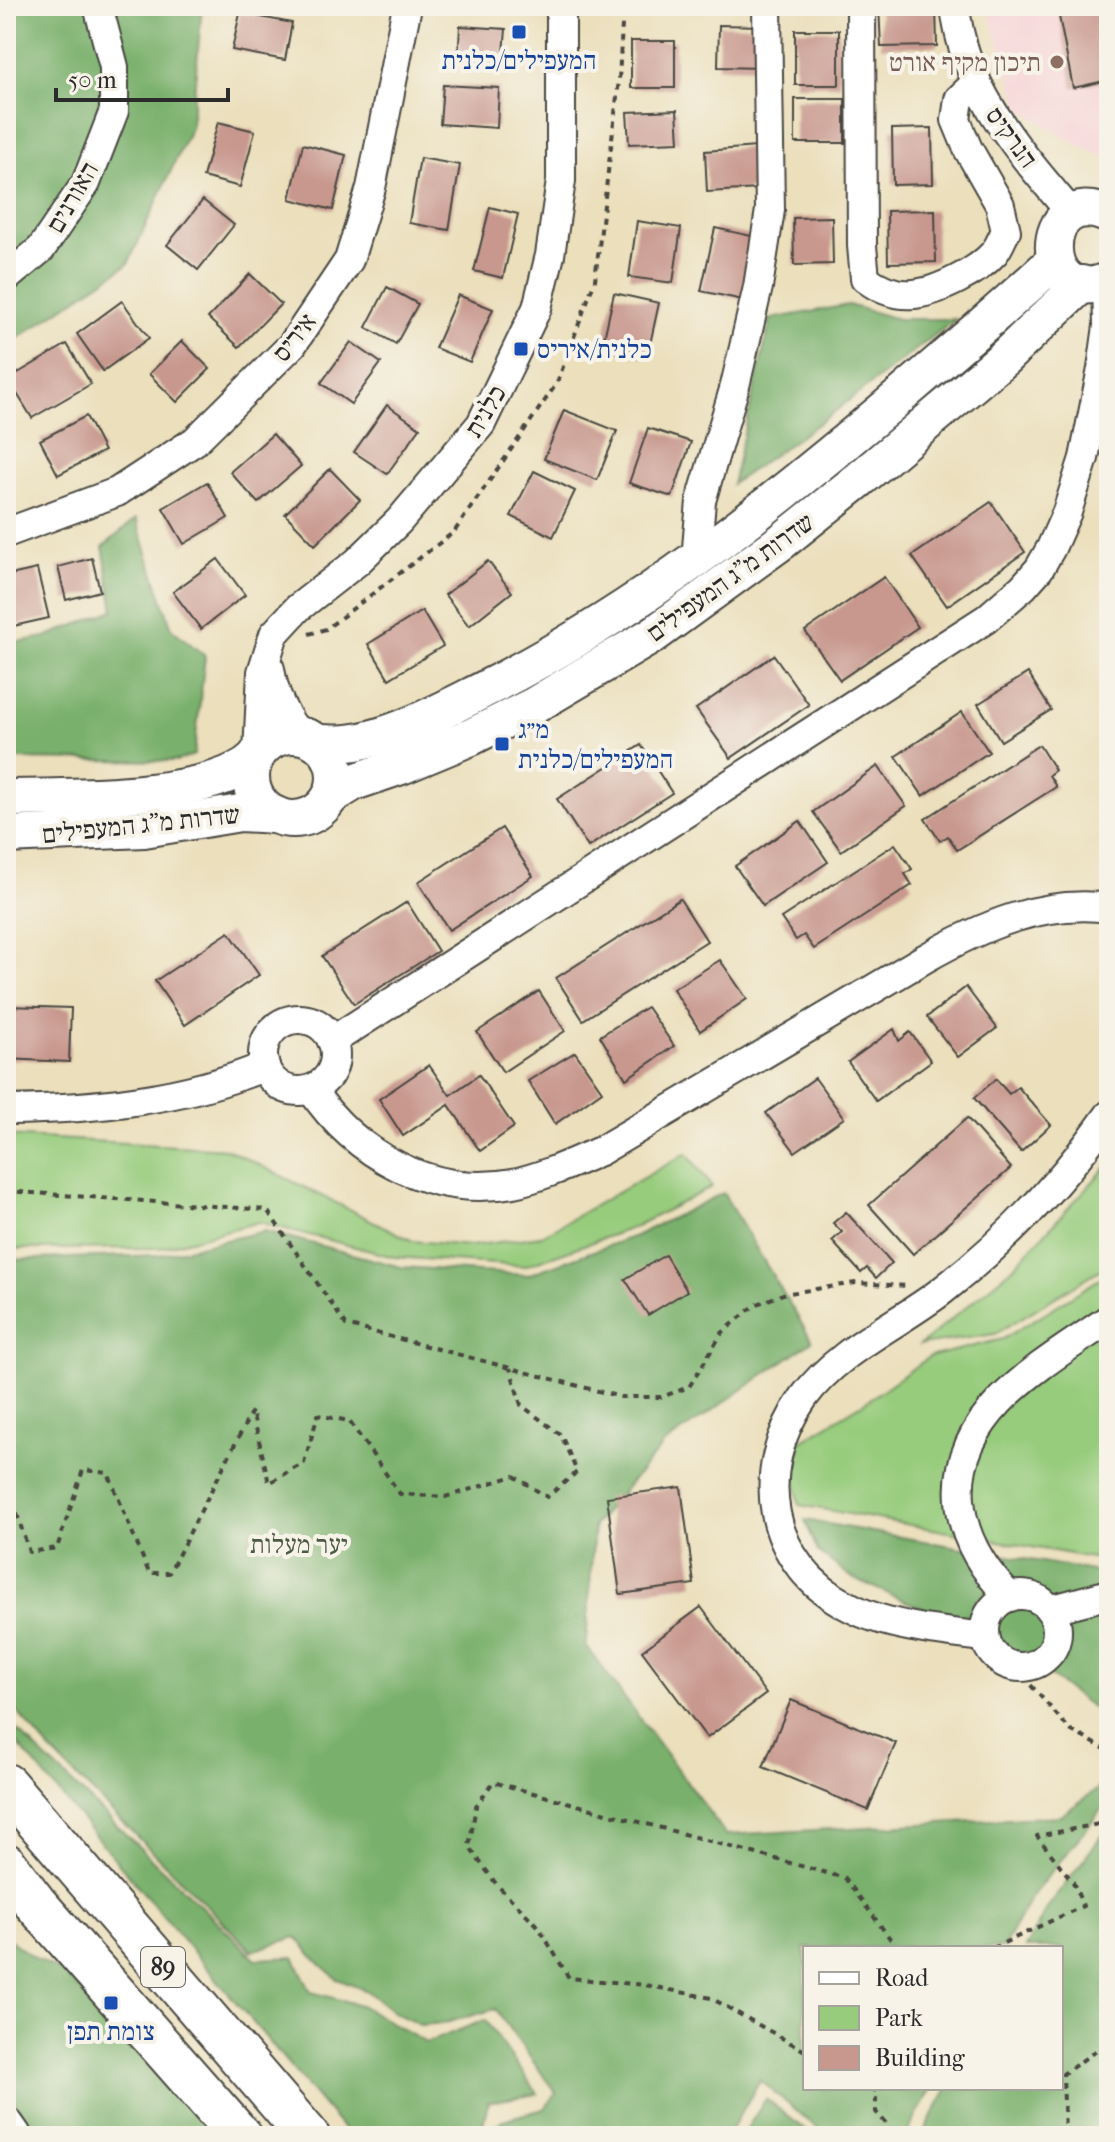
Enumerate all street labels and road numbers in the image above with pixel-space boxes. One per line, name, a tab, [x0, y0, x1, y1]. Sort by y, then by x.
street label: הנרקיס	[979, 101, 1044, 174]
street label: האורנים	[40, 156, 105, 238]
street label: איריס	[266, 307, 323, 368]
street label: כלנית	[458, 380, 513, 443]
street label: שדרות מ"ג המעפילים	[641, 506, 820, 648]
street label: שדרות מ"ג המעפילים	[40, 799, 242, 850]
road number: 89	[141, 1947, 185, 1987]

